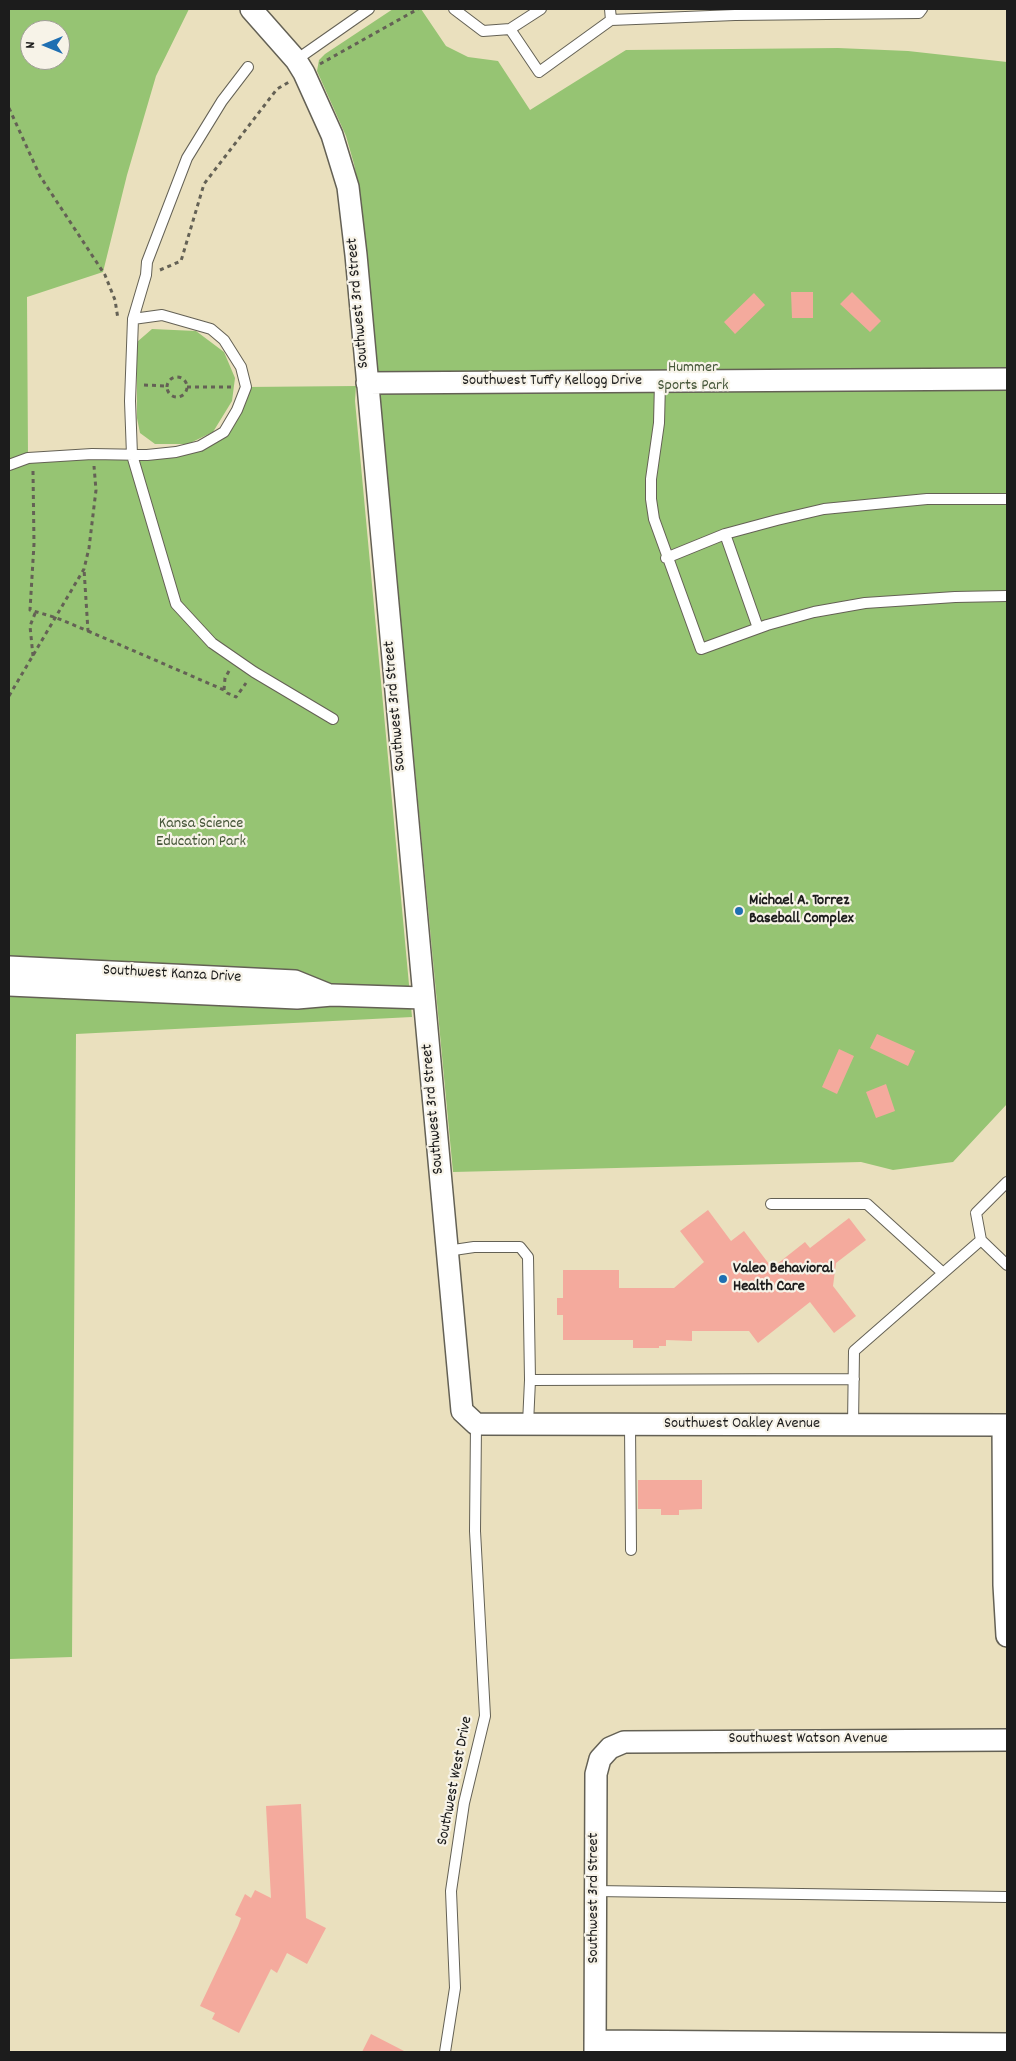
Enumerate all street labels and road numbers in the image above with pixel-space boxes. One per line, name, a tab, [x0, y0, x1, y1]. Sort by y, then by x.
street label: Southwest 3rd Street	[344, 237, 374, 369]
street label: Southwest Tuffy Kellogg Drive	[462, 372, 642, 392]
street label: Southwest 3rd Street	[381, 640, 411, 772]
street label: Southwest Kanza Drive	[102, 962, 242, 988]
street label: Southwest 3rd Street	[419, 1043, 449, 1175]
street label: Southwest Oakley Avenue	[664, 1415, 820, 1435]
street label: Southwest West Drive	[434, 1715, 478, 1847]
street label: Southwest Watson Avenue	[728, 1730, 888, 1750]
street label: Southwest 3rd Street	[585, 1832, 605, 1964]

